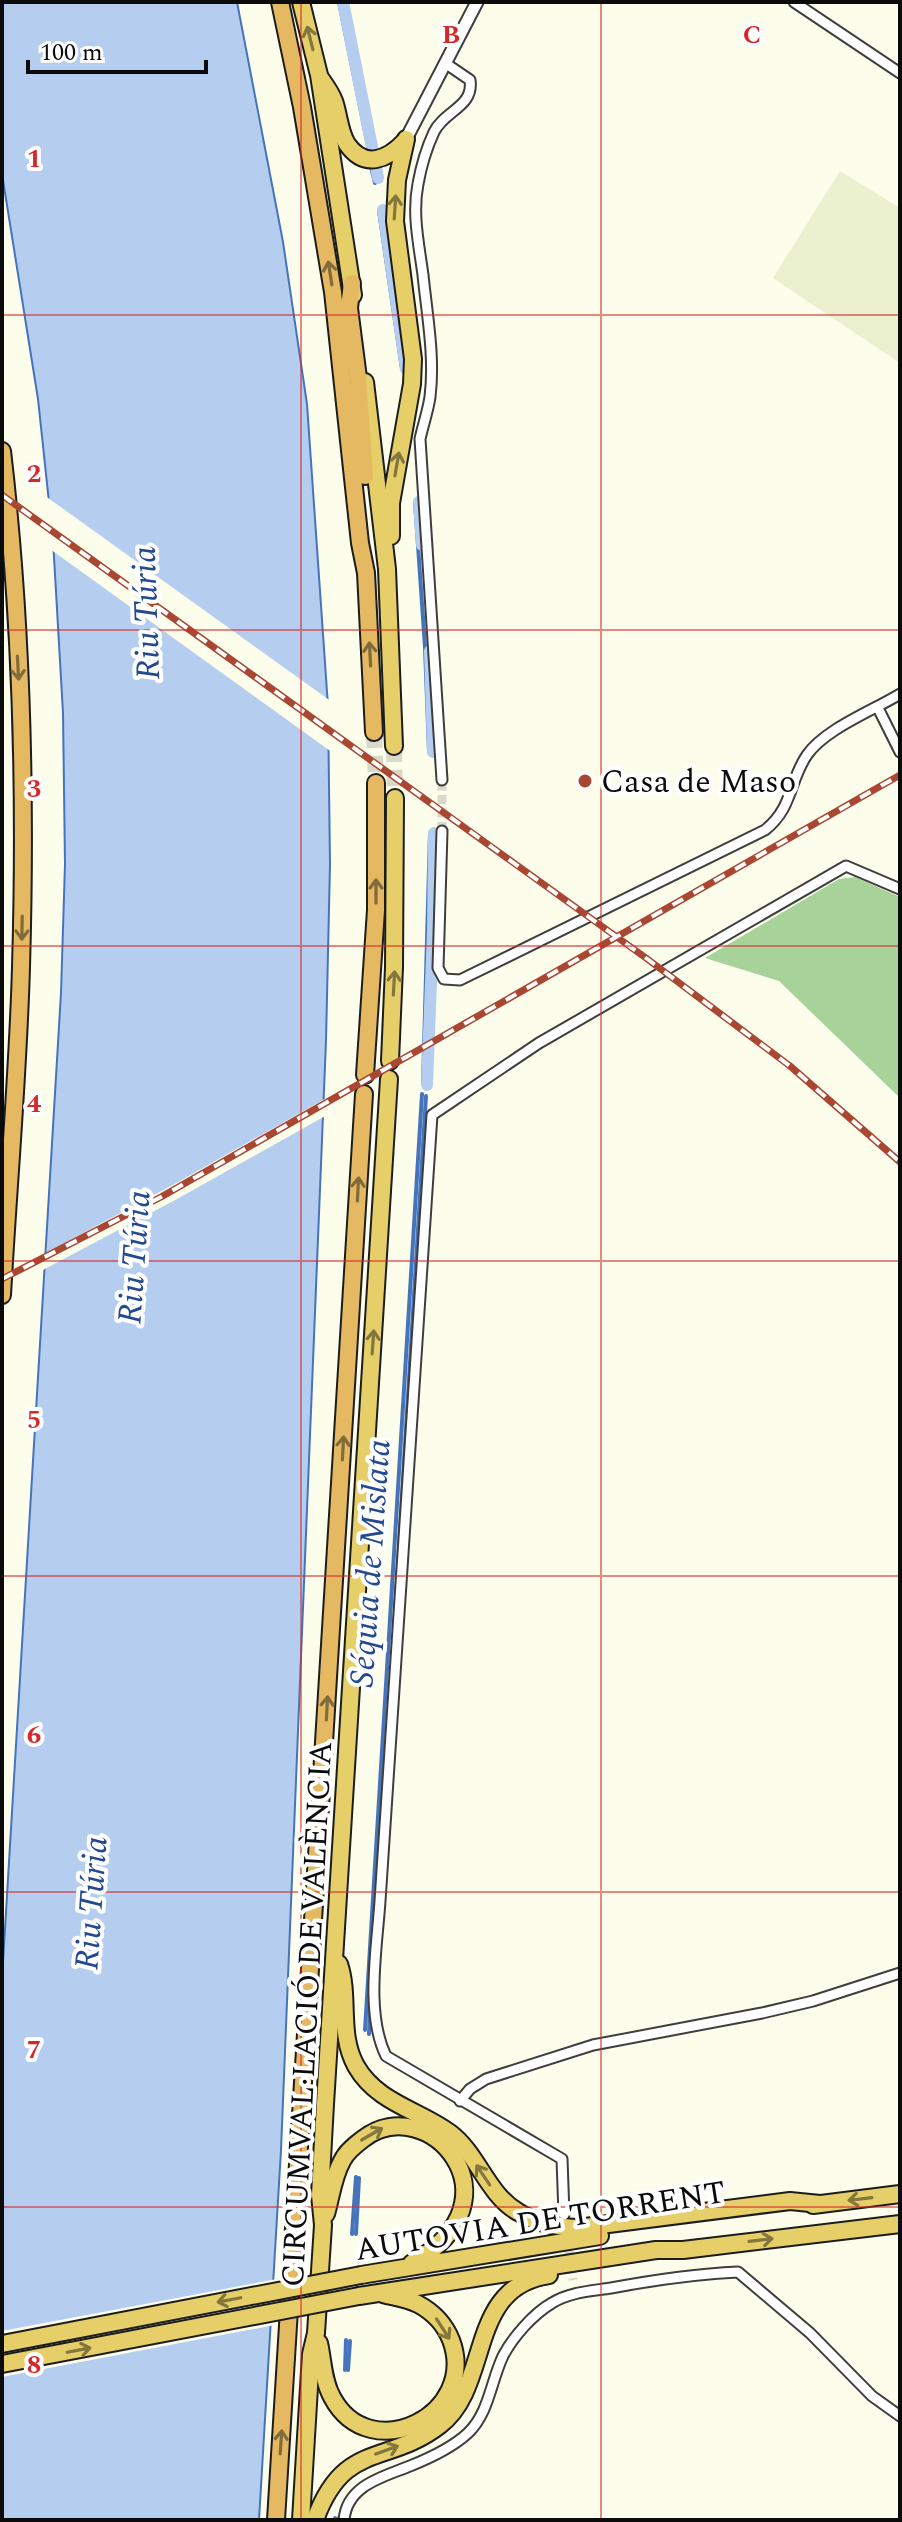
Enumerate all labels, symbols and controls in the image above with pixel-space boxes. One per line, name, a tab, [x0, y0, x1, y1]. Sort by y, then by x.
text: B	[442, 15, 460, 55]
text: C	[743, 15, 761, 55]
scale bar	[28, 24, 206, 74]
one-way arrow	[301, 26, 316, 52]
text: 100 m	[40, 35, 103, 71]
text: 1	[27, 139, 41, 179]
one-way arrow	[388, 194, 403, 221]
one-way arrow	[322, 261, 337, 287]
one-way arrow	[391, 452, 406, 477]
text: 2	[27, 454, 41, 494]
water label: Riu Túria	[119, 545, 175, 681]
one-way arrow	[362, 641, 377, 668]
one-way arrow	[11, 654, 26, 681]
place label: Casa de Maso	[601, 758, 796, 807]
text: 3	[27, 769, 41, 809]
marker: Casa de Maso	[576, 772, 594, 790]
one-way arrow	[368, 878, 384, 905]
one-way arrow	[14, 914, 30, 941]
one-way arrow	[386, 970, 401, 997]
text: 4	[27, 1084, 42, 1124]
one-way arrow	[351, 1176, 366, 1202]
water label: Riu Túria	[104, 1189, 166, 1326]
one-way arrow	[366, 1329, 381, 1356]
text: 5	[27, 1400, 41, 1440]
one-way arrow	[336, 1435, 351, 1462]
water label: Séquia de Mislata	[336, 1438, 406, 1689]
one-way arrow	[320, 1695, 335, 1722]
text: 6	[27, 1715, 41, 1755]
street label: CIRCUMVAL·LACIÓ DE VALÈNCIA	[269, 1740, 346, 2288]
water label: Riu Túria	[61, 1835, 123, 1972]
text: 7	[27, 2030, 41, 2070]
one-way arrow	[360, 2126, 383, 2142]
one-way arrow	[475, 2165, 492, 2187]
street label: AUTOVIA DE TORRENT	[351, 2168, 729, 2275]
one-way arrow	[848, 2192, 873, 2207]
one-way arrow	[747, 2233, 774, 2248]
one-way arrow	[217, 2294, 242, 2309]
one-way arrow	[434, 2317, 451, 2339]
one-way arrow	[65, 2341, 91, 2356]
text: 8	[27, 2345, 41, 2385]
one-way arrow	[274, 2429, 289, 2456]
one-way arrow	[374, 2441, 399, 2456]

